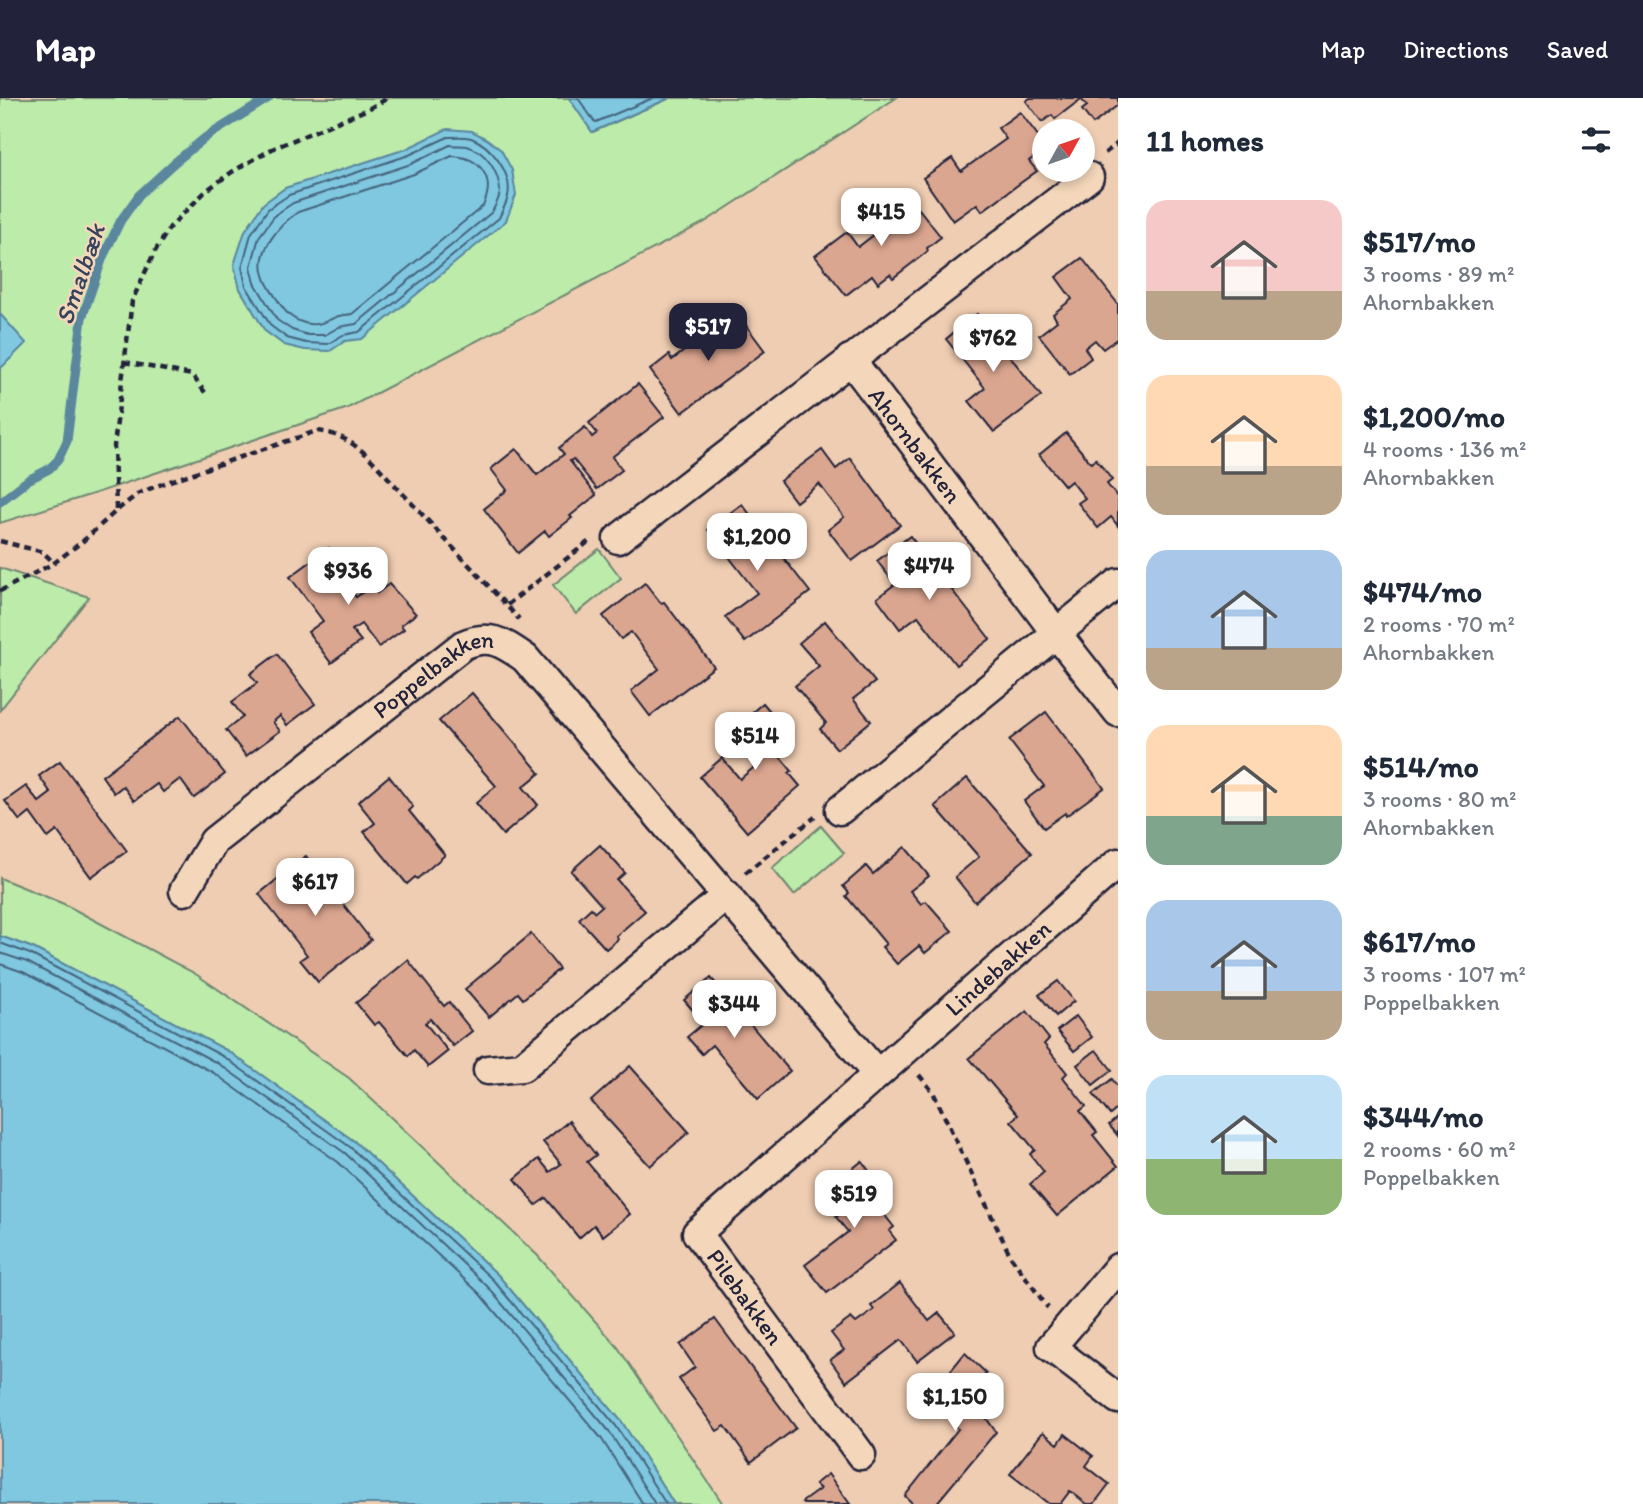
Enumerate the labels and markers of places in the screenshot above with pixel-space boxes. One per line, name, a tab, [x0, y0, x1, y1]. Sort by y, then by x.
pin: $415	[840, 188, 922, 248]
pin: $517	[667, 303, 749, 363]
pin: $762	[952, 314, 1034, 374]
pin: $1,200	[700, 514, 814, 573]
pin: $474	[888, 542, 970, 602]
pin: $936	[307, 547, 389, 607]
pin: $514	[714, 712, 796, 772]
pin: $617	[274, 858, 356, 918]
pin: $344	[693, 981, 775, 1040]
pin: $519	[813, 1170, 895, 1230]
pin: $1,150	[898, 1374, 1012, 1433]

